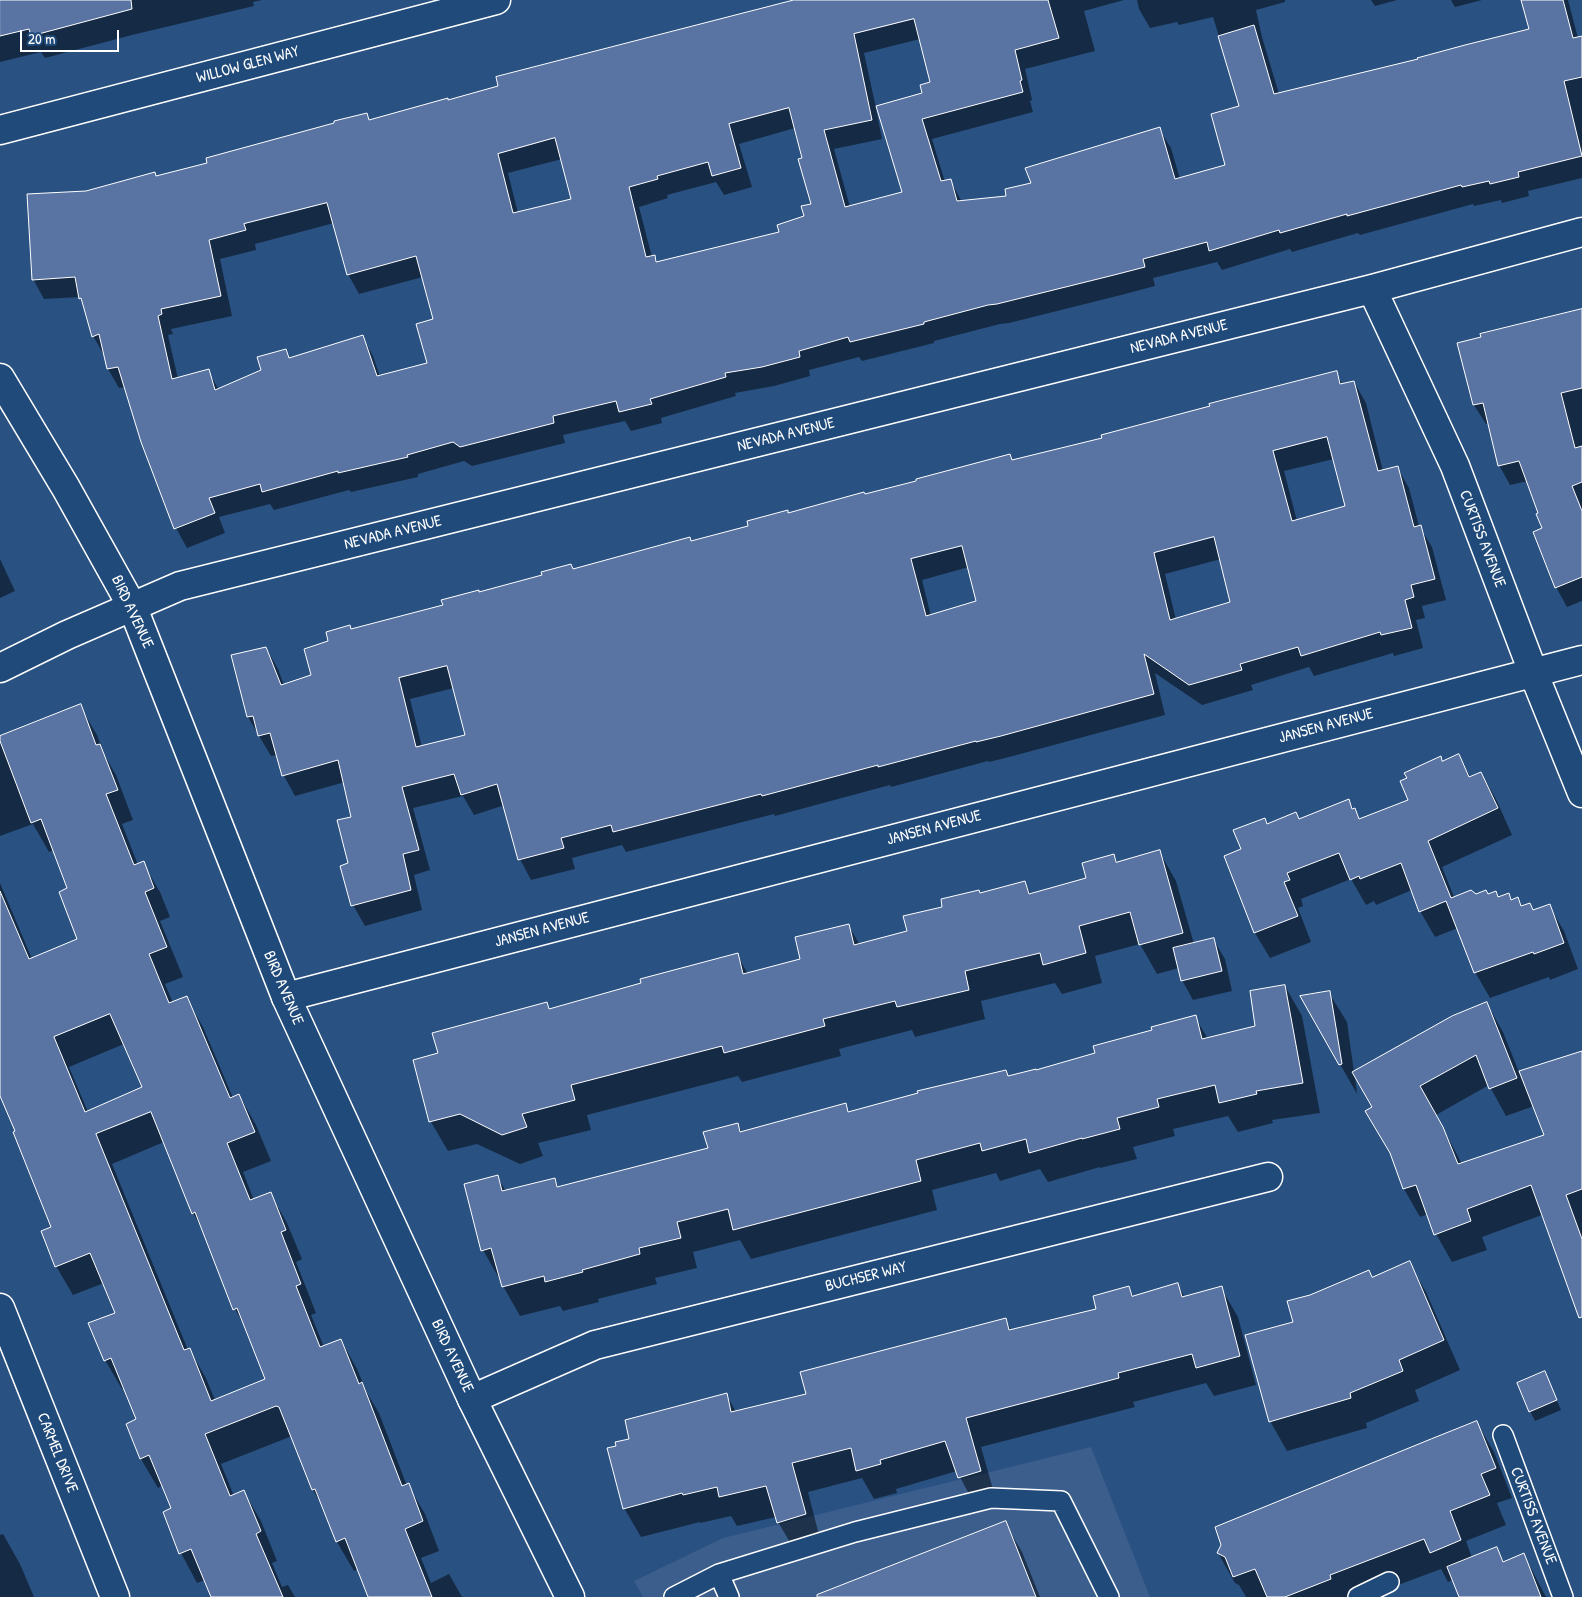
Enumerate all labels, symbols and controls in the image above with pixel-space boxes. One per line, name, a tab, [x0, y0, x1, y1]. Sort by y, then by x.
scale bar	[22, 20, 121, 52]
text: 20 m	[28, 28, 55, 49]
street label: WILLOW GLEN WAY	[195, 42, 301, 88]
street label: NEVADA AVENUE	[1128, 316, 1230, 358]
street label: NEVADA AVENUE	[735, 414, 837, 456]
street label: CURTISS AVENUE	[1455, 488, 1509, 590]
street label: NEVADA AVENUE	[342, 512, 444, 554]
street label: BIRD AVENUE	[107, 572, 157, 652]
street label: JANSEN AVENUE	[1277, 704, 1375, 748]
street label: JANSEN AVENUE	[885, 806, 983, 850]
street label: JANSEN AVENUE	[493, 908, 591, 952]
street label: BIRD AVENUE	[259, 948, 307, 1028]
street label: BUCHSER WAY	[823, 1258, 909, 1296]
street label: BIRD AVENUE	[427, 1316, 477, 1396]
street label: CARMEL DRIVE	[32, 1410, 82, 1496]
street label: CURTISS AVENUE	[1506, 1465, 1560, 1567]

